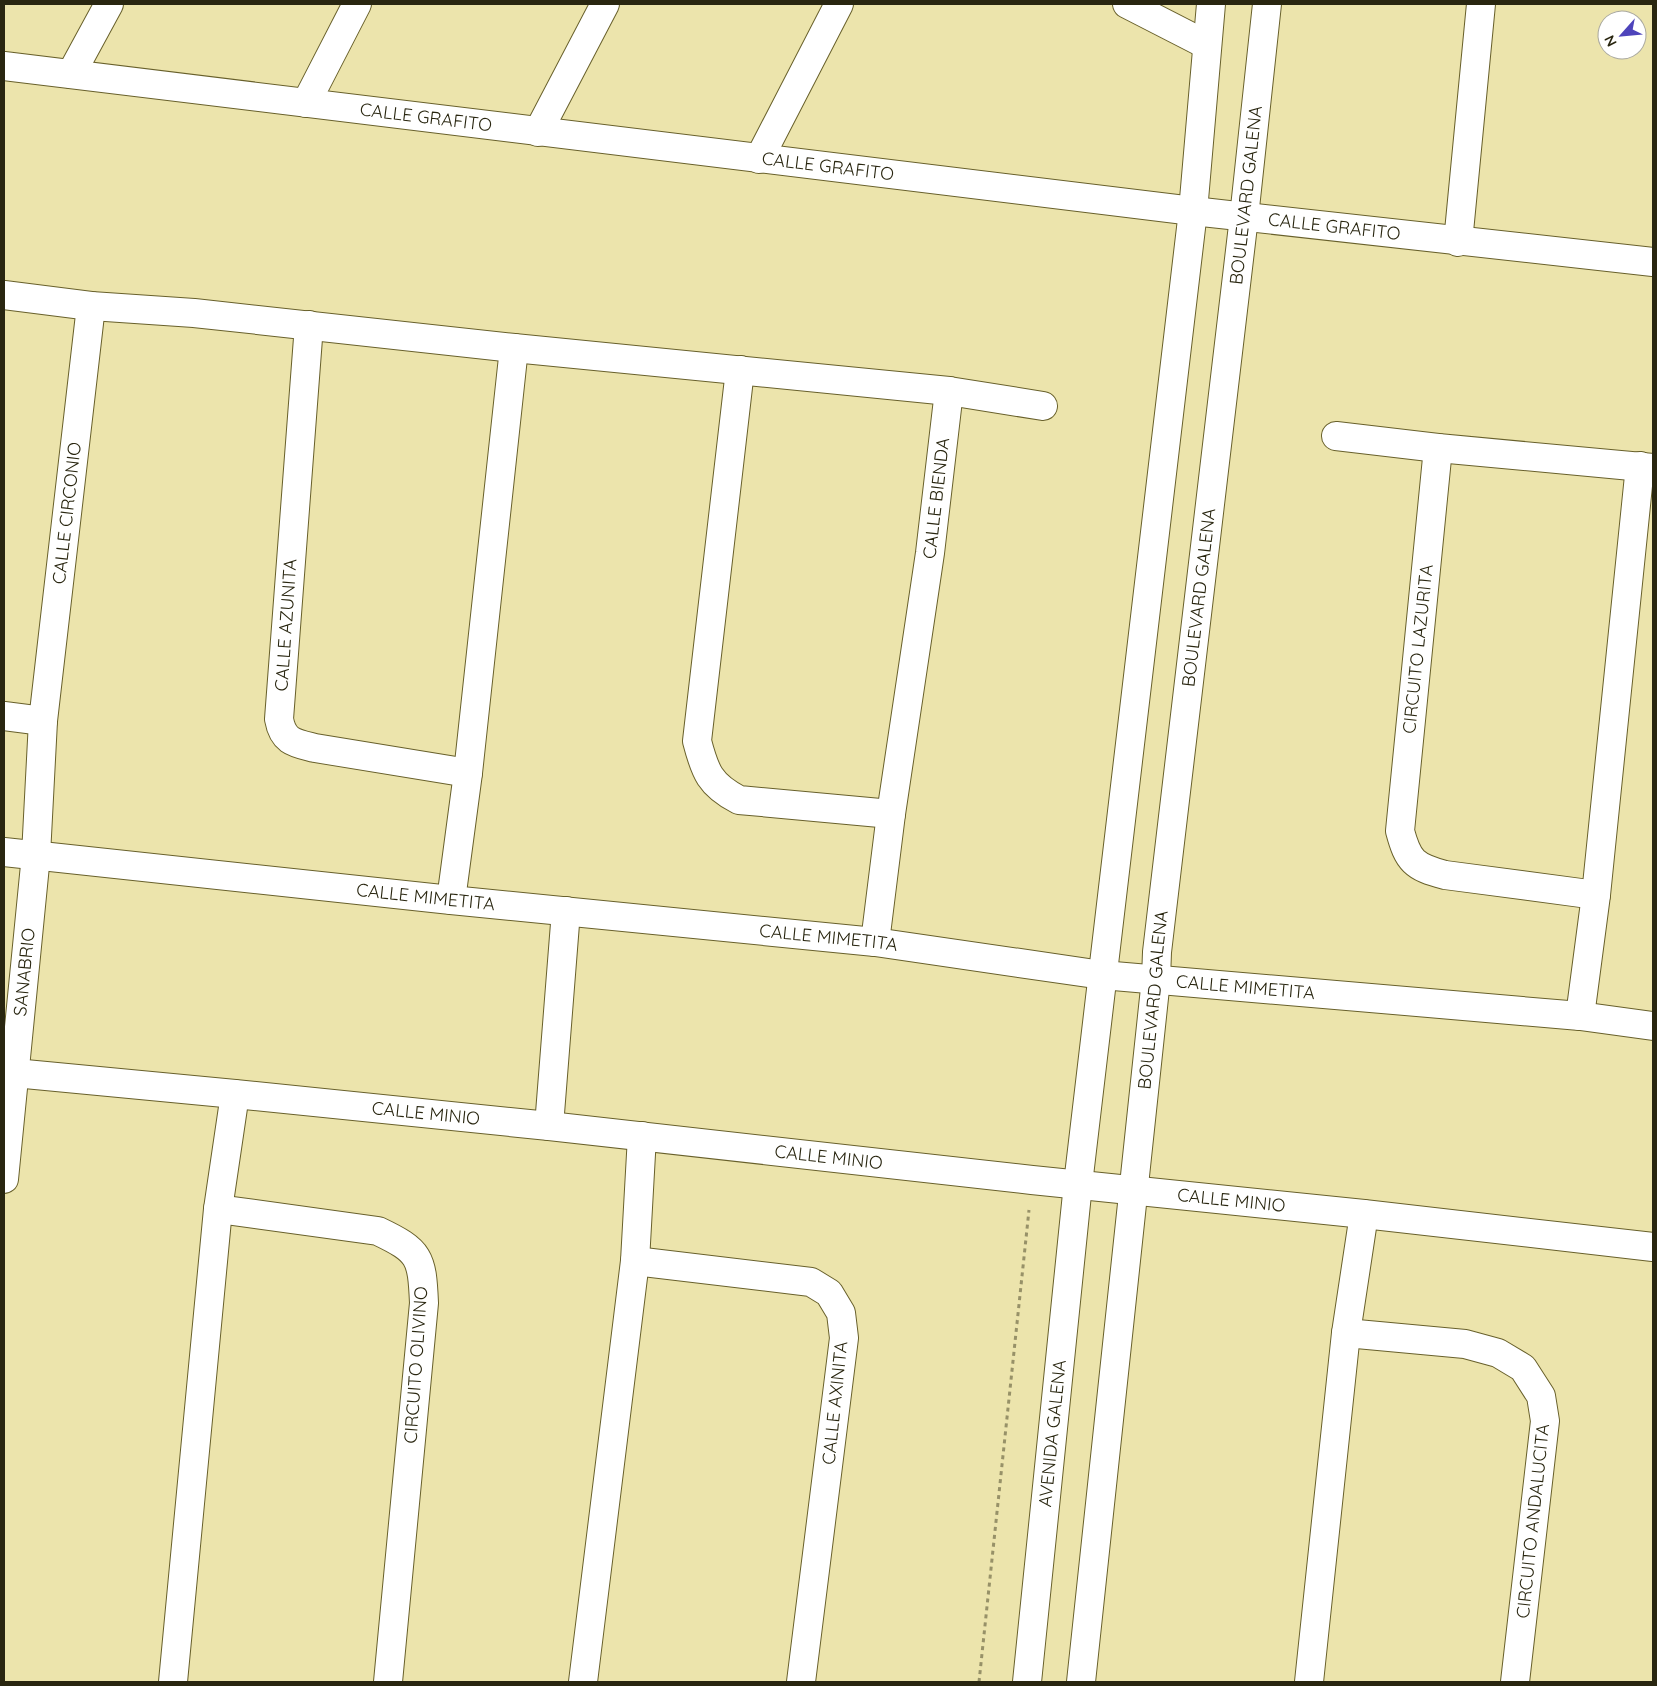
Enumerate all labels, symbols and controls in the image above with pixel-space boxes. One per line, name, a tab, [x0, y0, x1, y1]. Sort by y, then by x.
north arrow	[1597, 10, 1647, 60]
text: N	[1600, 32, 1621, 50]
street label: CALLE GRAFITO	[359, 97, 493, 136]
street label: BOULEVARD GALENA	[1224, 104, 1267, 286]
street label: CALLE GRAFITO	[761, 147, 895, 185]
street label: CALLE GRAFITO	[1267, 207, 1402, 245]
street label: CALLE BIENDA	[917, 436, 954, 560]
street label: CALLE CIRCONIO	[47, 441, 86, 585]
street label: BOULEVARD GALENA	[1176, 506, 1220, 688]
street label: CALLE AZUNITA	[269, 557, 302, 692]
street label: CIRCUITO LAZURITA	[1397, 563, 1438, 735]
street label: CALLE MIMETITA	[355, 878, 496, 915]
street label: BOULEVARD GALENA	[1132, 909, 1173, 1090]
street label: CALLE MIMETITA	[758, 919, 900, 956]
street label: SANABRIO	[8, 927, 40, 1017]
street label: CALLE MIMETITA	[1175, 969, 1316, 1004]
street label: CALLE MINIO	[371, 1096, 481, 1130]
street label: CALLE MINIO	[773, 1139, 884, 1174]
street label: CALLE MINIO	[1176, 1183, 1286, 1217]
street label: CIRCUITO OLIVINO	[399, 1286, 432, 1444]
street label: CALLE AXINITA	[817, 1340, 852, 1466]
street label: AVENIDA GALENA	[1033, 1358, 1071, 1508]
street label: CIRCUITO ANDALUCITA	[1511, 1422, 1554, 1619]

